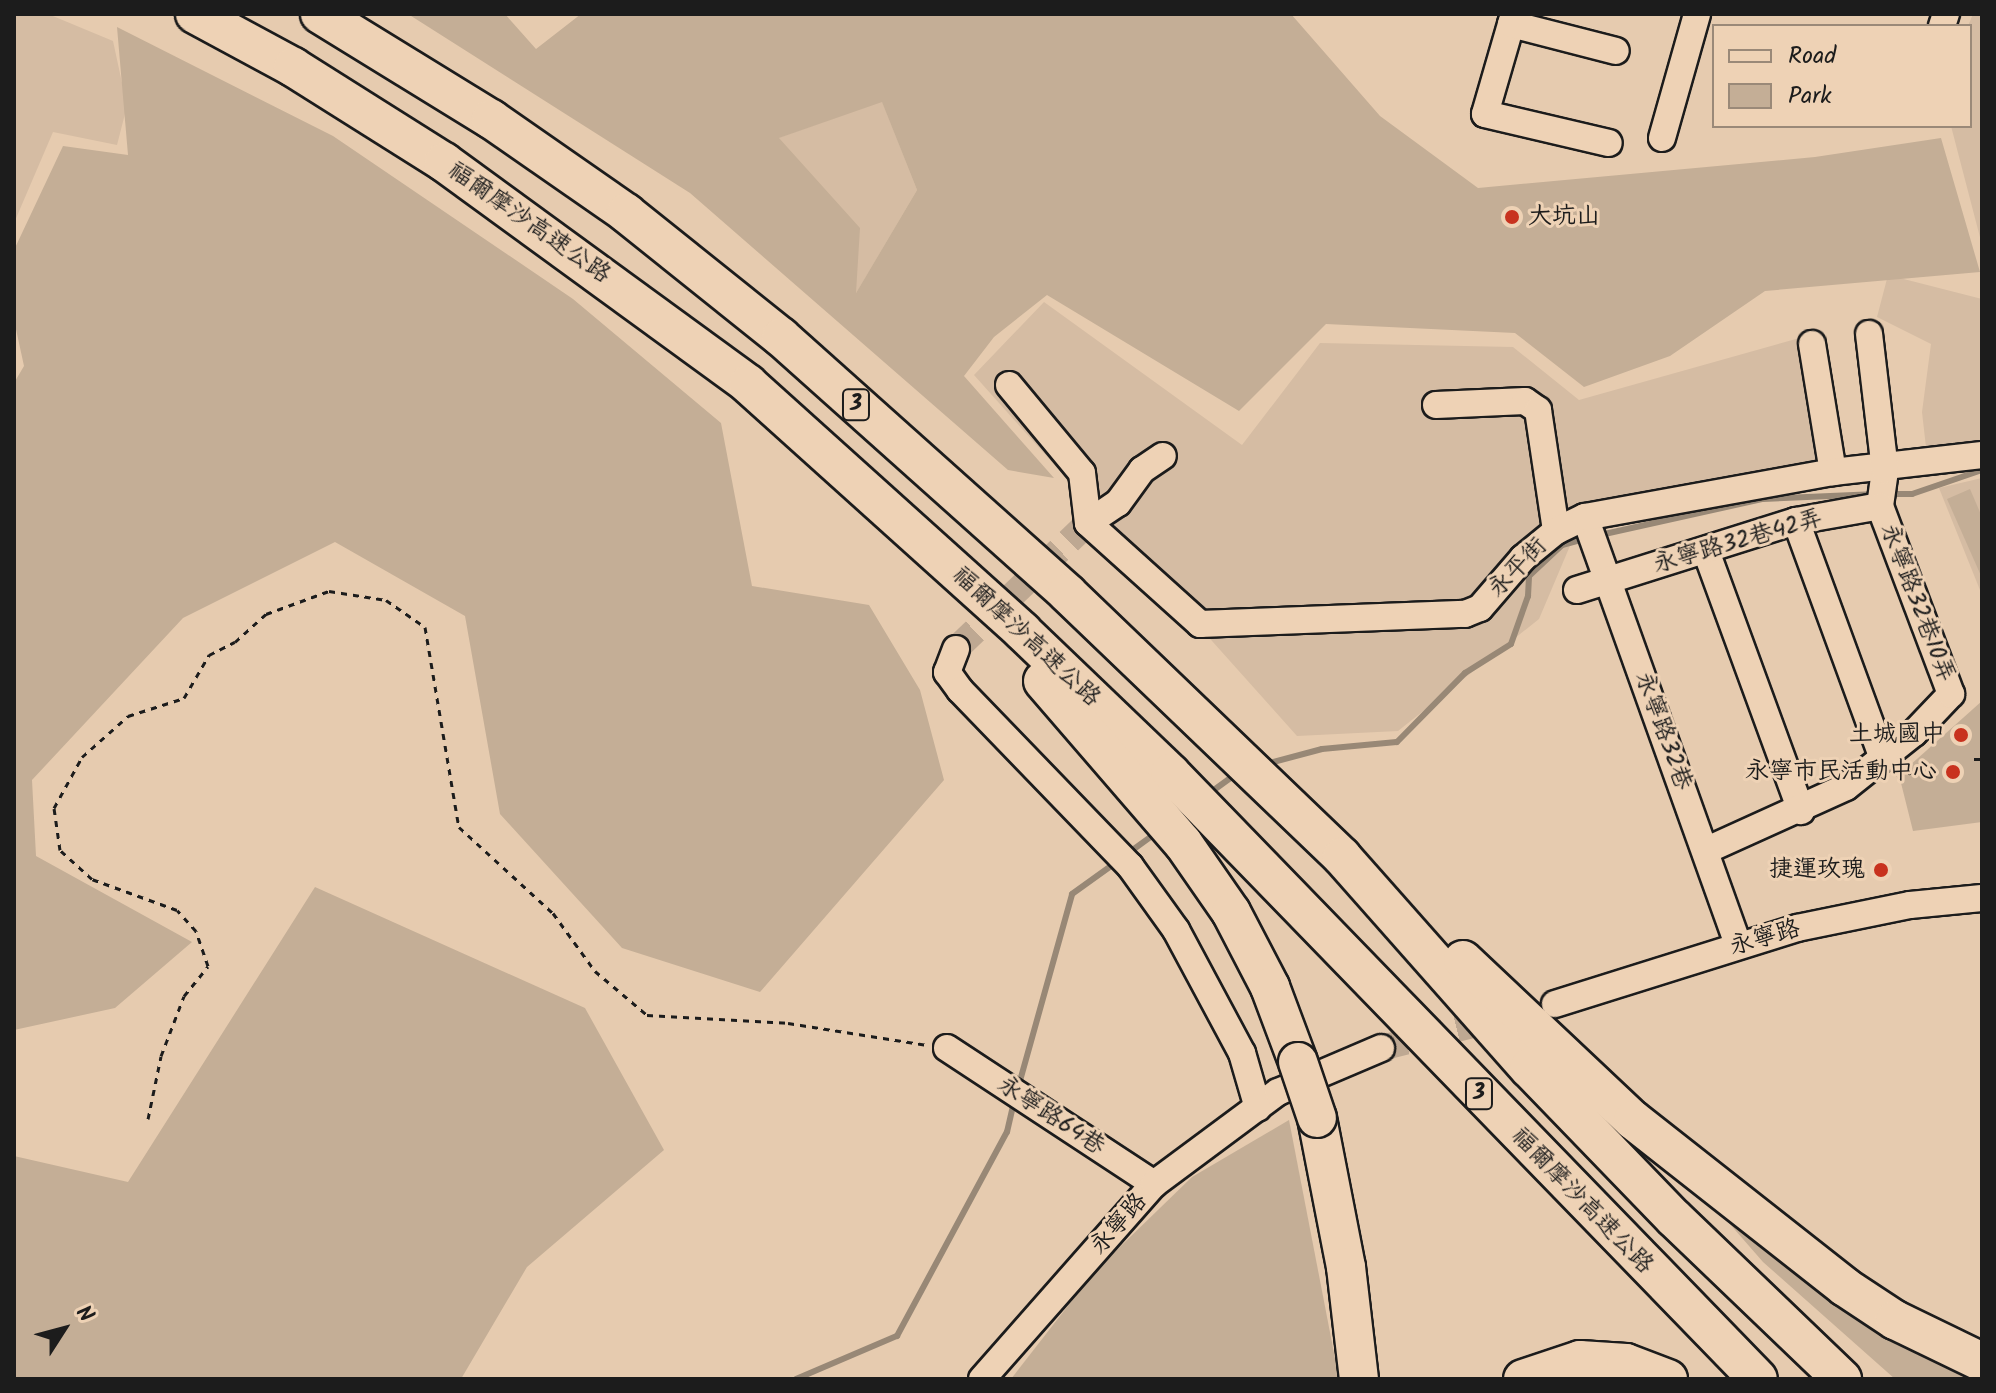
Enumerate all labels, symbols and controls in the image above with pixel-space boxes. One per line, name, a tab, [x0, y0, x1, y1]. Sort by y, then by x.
legend	[1712, 24, 1972, 128]
text: Road	[1788, 37, 1836, 76]
text: Park	[1788, 77, 1832, 116]
street label: 福爾摩沙高速公路	[442, 156, 616, 290]
place label: 大坑山	[1528, 203, 1600, 231]
marker: 大坑山	[1503, 208, 1521, 226]
road number: 3	[840, 387, 872, 423]
street label: 永寧路32巷42弄	[1650, 504, 1826, 580]
street label: 永寧路32巷10弄	[1874, 520, 1960, 686]
street label: 永平街	[1483, 532, 1553, 604]
street label: 福爾摩沙高速公路	[946, 561, 1106, 713]
street label: 永寧路32巷	[1628, 668, 1698, 794]
place label: 土城國中	[1849, 721, 1945, 749]
marker: 土城國中	[1952, 726, 1970, 744]
place label: 永寧市民活動中心	[1745, 758, 1937, 786]
marker: 永寧市民活動中心	[1944, 763, 1962, 781]
place label: 捷運玫瑰	[1769, 856, 1865, 884]
marker: 捷運玫瑰	[1872, 861, 1890, 879]
street label: 永寧路	[1726, 914, 1804, 962]
street label: 永寧路64巷	[992, 1071, 1110, 1161]
road number: 3	[1463, 1076, 1495, 1112]
street label: 福爾摩沙高速公路	[1505, 1122, 1659, 1280]
street label: 永寧路	[1085, 1187, 1153, 1261]
north arrow	[24, 1289, 104, 1369]
text: N	[66, 1299, 102, 1330]

